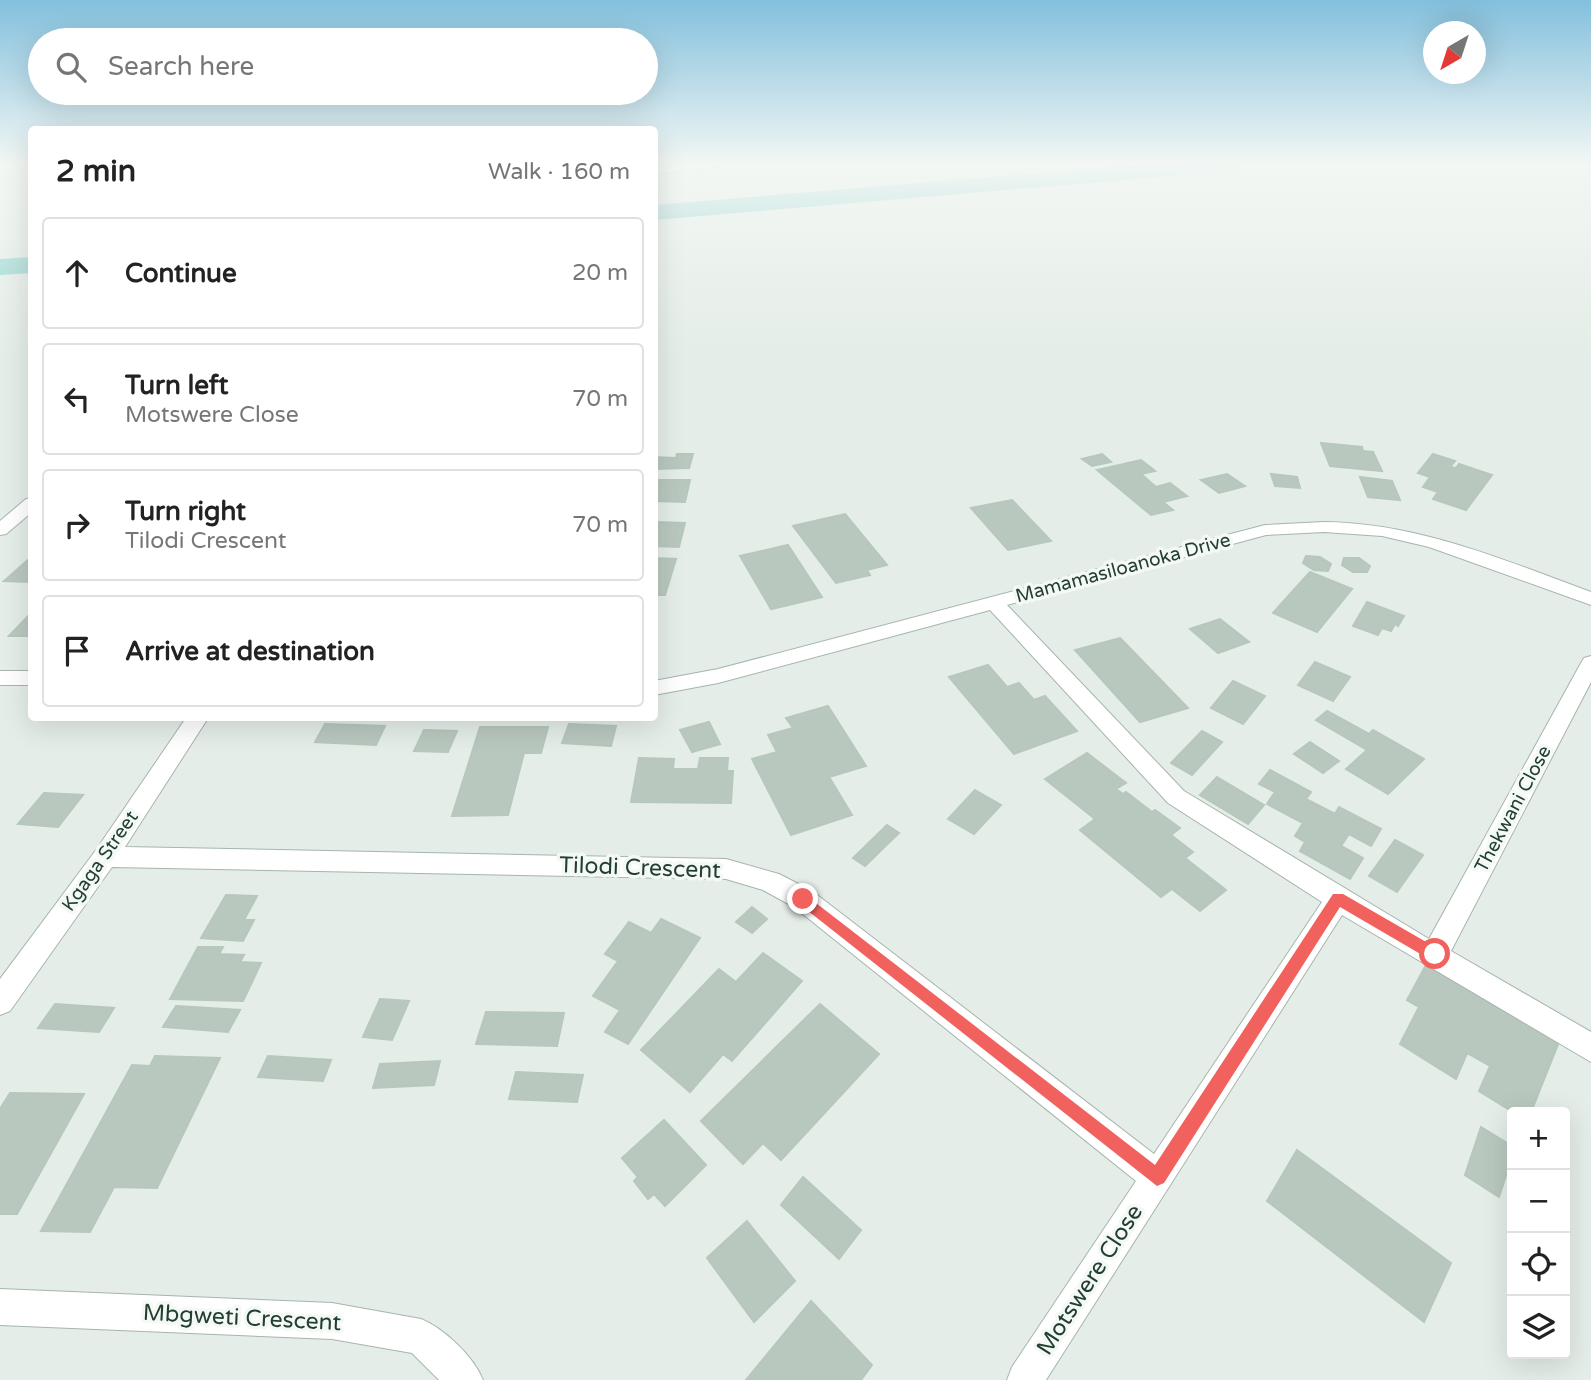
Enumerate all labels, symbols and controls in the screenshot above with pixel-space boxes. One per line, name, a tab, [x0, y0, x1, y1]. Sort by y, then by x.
north arrow	[1423, 21, 1486, 84]
search box	[28, 28, 658, 105]
icon: search	[52, 48, 90, 86]
text: Search here	[108, 51, 254, 82]
text: 2 min	[56, 153, 136, 190]
text: Walk · 160 m	[488, 158, 630, 186]
icon: ahead	[58, 254, 96, 292]
text: Continue	[125, 258, 237, 289]
text: 20 m	[572, 259, 628, 287]
text: Turn left	[125, 370, 228, 401]
icon: left	[58, 380, 96, 418]
text: 70 m	[572, 385, 628, 413]
text: Motswere Close	[125, 401, 299, 429]
text: Turn right	[125, 496, 246, 527]
icon: right	[58, 506, 96, 544]
text: 70 m	[572, 511, 628, 539]
text: Tilodi Crescent	[125, 527, 286, 555]
street label: Mamamasiloanoka Drive	[1013, 529, 1233, 607]
icon: arrive	[58, 632, 96, 670]
text: Arrive at destination	[125, 636, 375, 667]
street label: Thekwani Close	[1470, 742, 1556, 876]
street label: Kgaga Street	[57, 807, 143, 915]
street label: Tilodi Crescent	[559, 851, 721, 885]
route end	[787, 883, 818, 914]
route start	[1419, 938, 1450, 969]
map controls	[1507, 1107, 1570, 1359]
button: +	[1507, 1107, 1570, 1170]
button: −	[1507, 1170, 1570, 1233]
street label: Motswere Close	[1031, 1199, 1149, 1361]
button: locate	[1507, 1233, 1570, 1296]
button: layers	[1507, 1296, 1570, 1359]
street label: Mbgweti Crescent	[142, 1299, 342, 1337]

